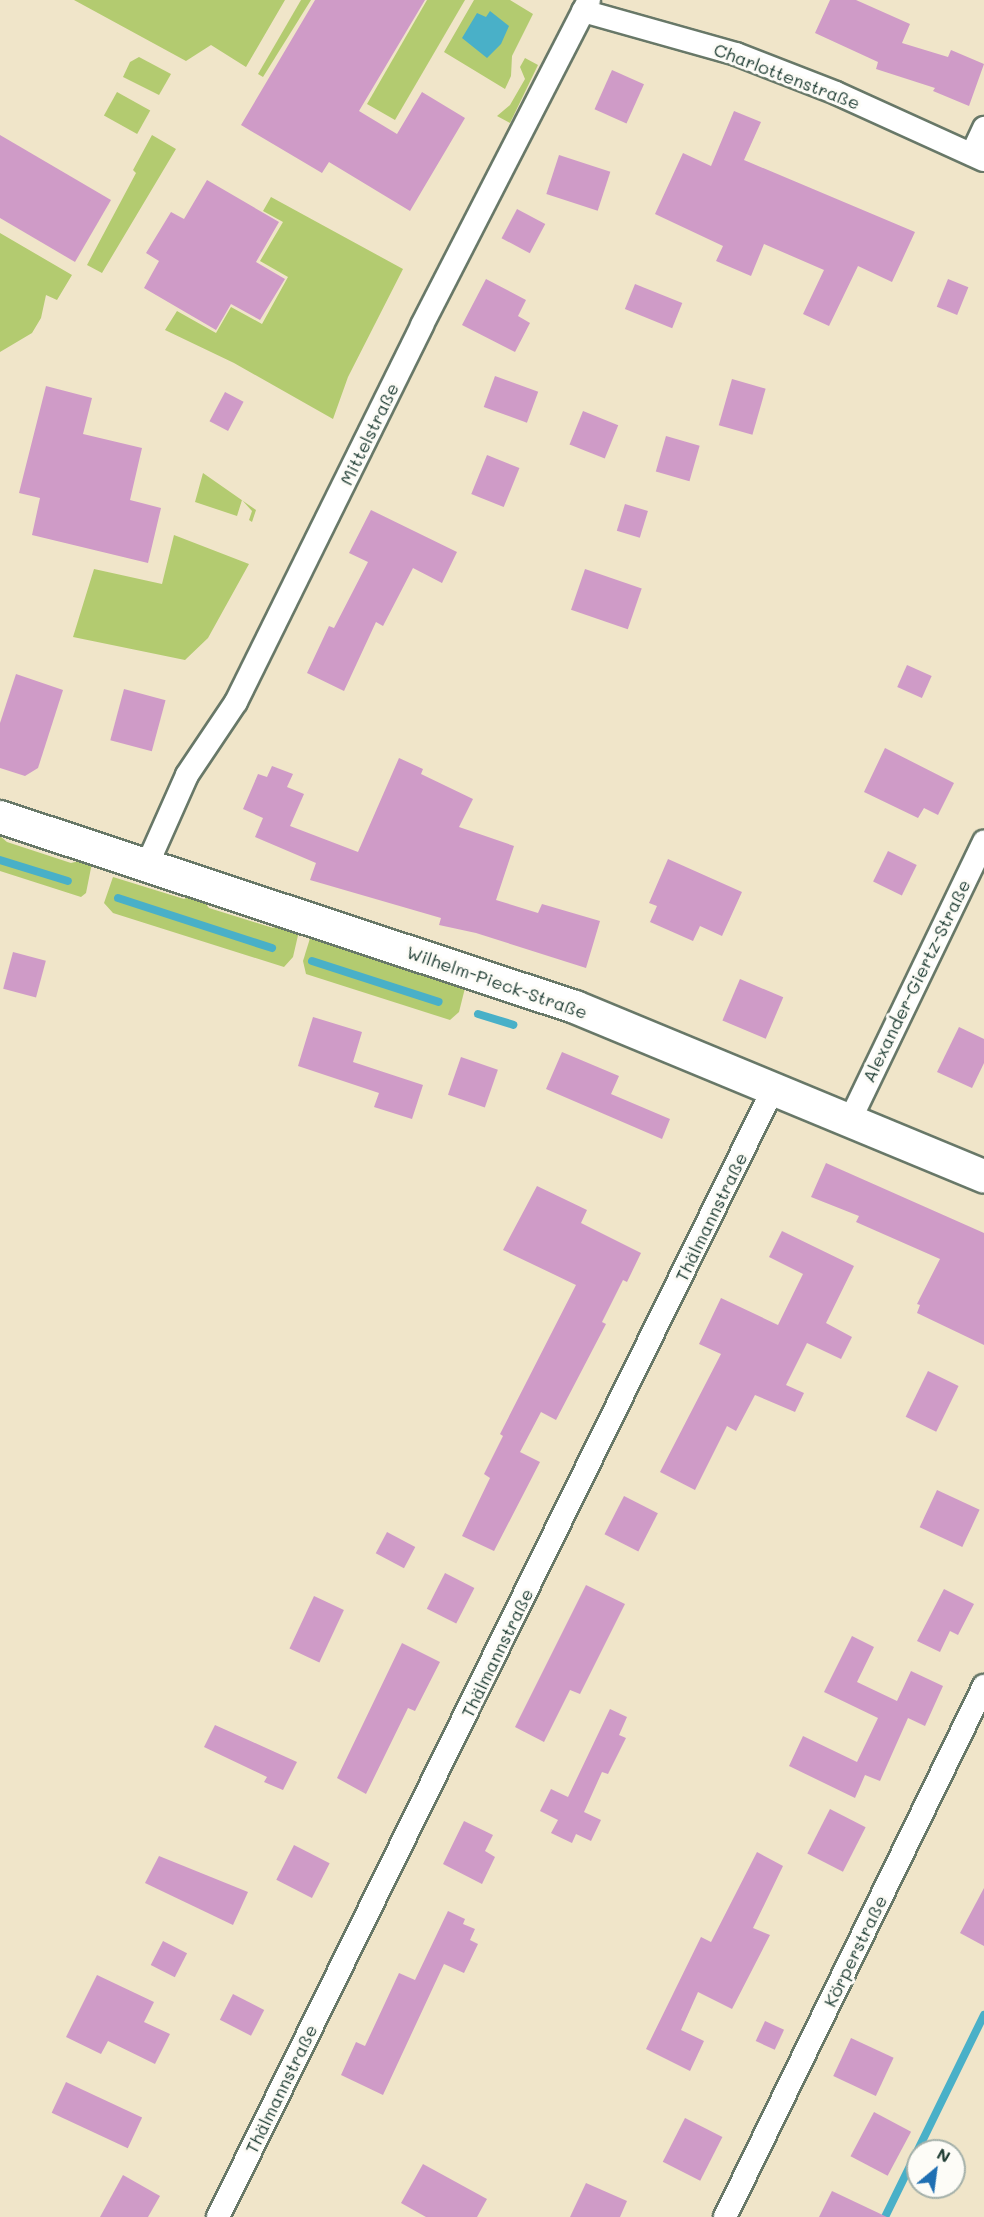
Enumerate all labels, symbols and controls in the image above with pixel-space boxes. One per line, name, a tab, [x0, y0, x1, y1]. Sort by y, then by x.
street label: Charlottenstraße	[711, 38, 863, 114]
street label: Mittelstraße	[335, 379, 403, 489]
street label: Alexander-Giertz-Straße	[857, 876, 975, 1086]
street label: Wilhelm-Pieck-Straße	[404, 941, 590, 1023]
street label: Thälmannstraße	[670, 1149, 752, 1285]
street label: Thälmannstraße	[456, 1585, 538, 1721]
street label: Körperstraße	[819, 1892, 891, 2010]
street label: Thälmannstraße	[240, 2021, 322, 2157]
north arrow	[906, 2139, 966, 2199]
text: N	[934, 2142, 954, 2167]

